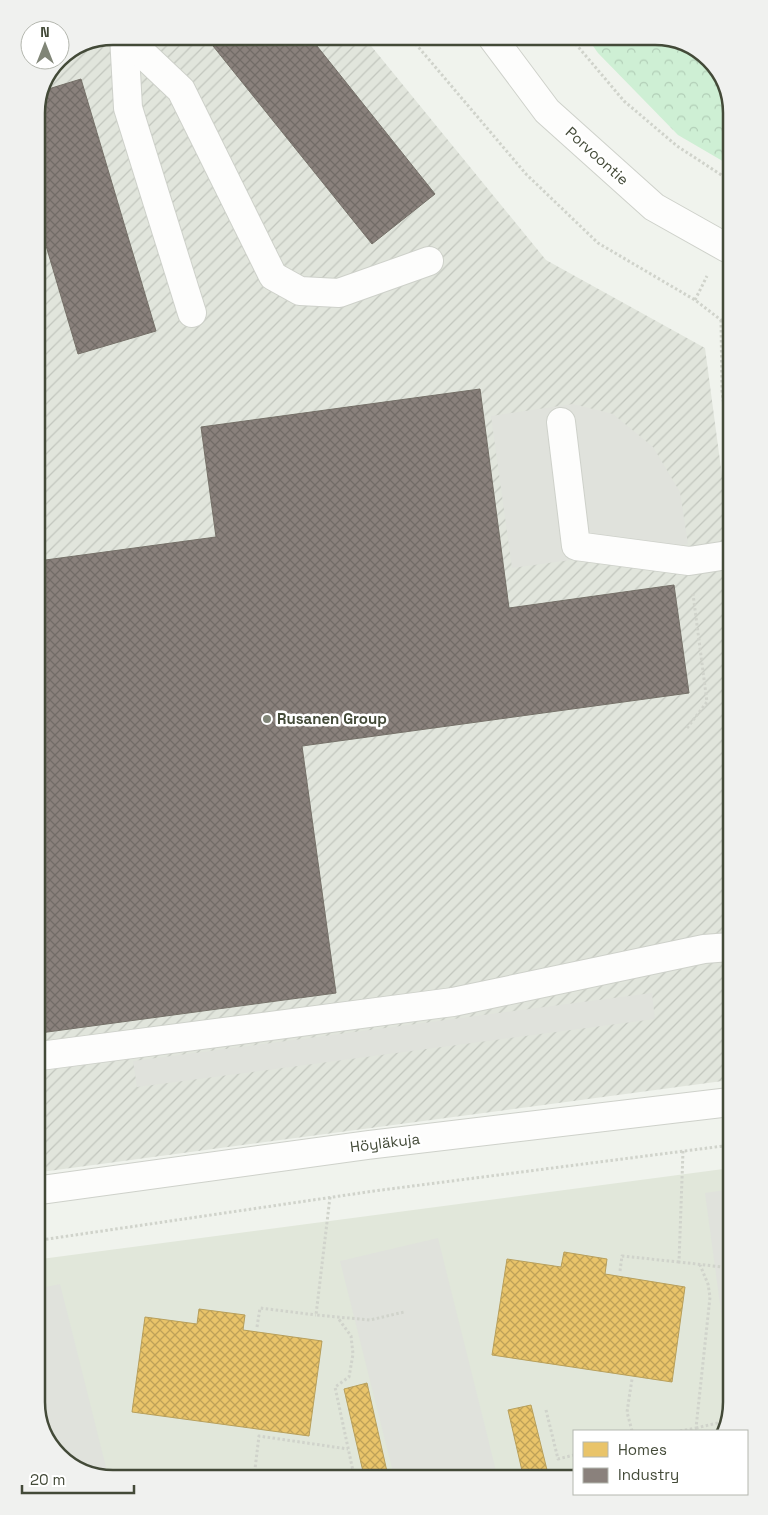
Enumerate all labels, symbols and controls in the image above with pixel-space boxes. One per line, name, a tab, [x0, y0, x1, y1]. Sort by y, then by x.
north arrow	[20, 20, 70, 70]
text: N	[40, 23, 50, 41]
street label: Porvoontie	[562, 122, 633, 189]
place label: Rusanen Group	[277, 709, 387, 728]
marker: Rusanen Group	[261, 713, 273, 725]
street label: Höyläkuja	[349, 1129, 421, 1156]
legend	[573, 1430, 748, 1495]
text: Homes	[618, 1440, 667, 1459]
scale bar	[22, 1462, 135, 1494]
text: Industry	[618, 1465, 679, 1484]
text: 20 m	[30, 1470, 65, 1489]

